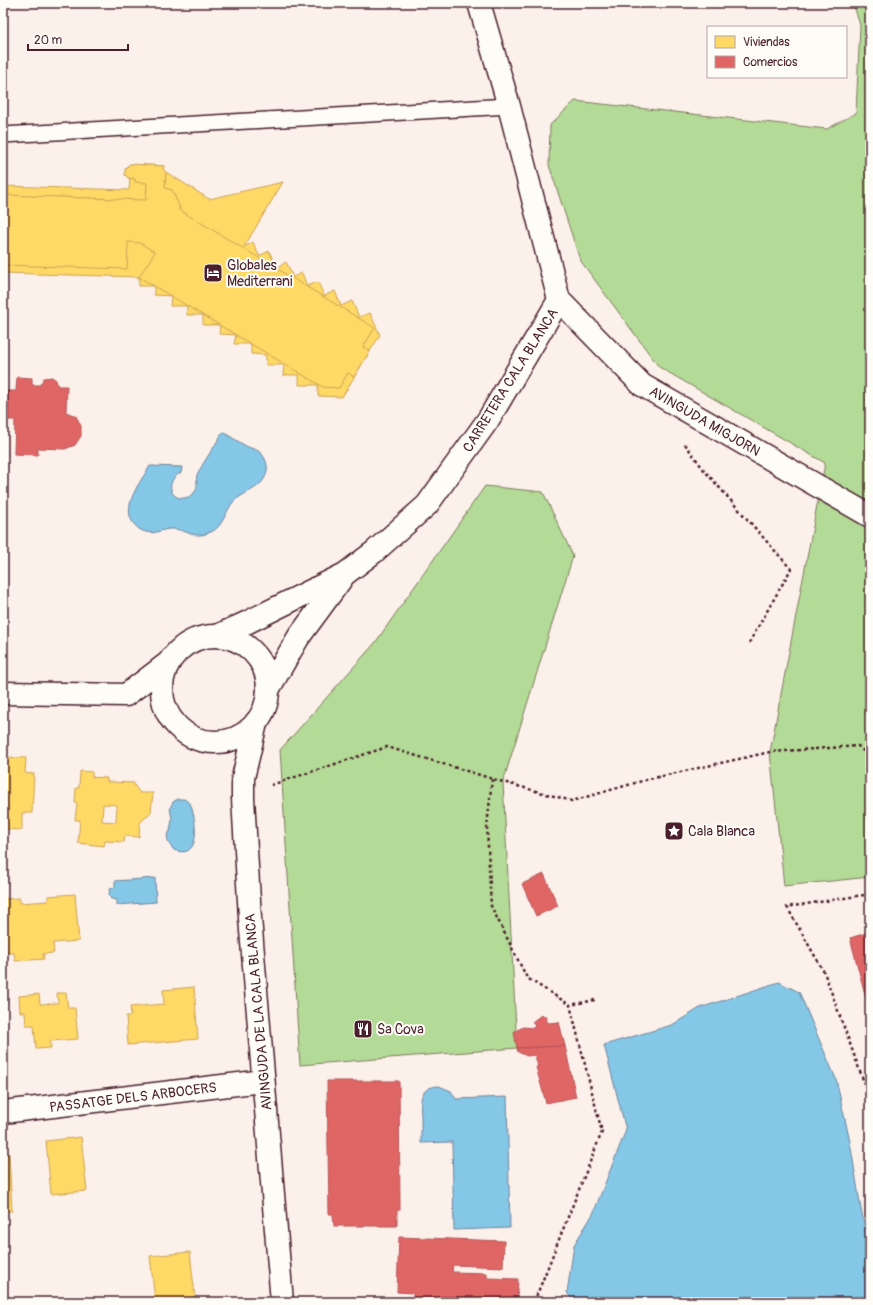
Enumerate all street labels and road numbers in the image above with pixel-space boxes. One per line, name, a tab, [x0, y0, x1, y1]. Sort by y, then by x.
street label: CARRETERA CALA BLANCA	[459, 305, 562, 455]
street label: AVINGUDA MIGJORN	[646, 383, 763, 460]
street label: AVINGUDA DE LA CALA BLANCA	[241, 913, 276, 1111]
street label: PASSATGE DELS ARBOCERS	[49, 1079, 218, 1116]

